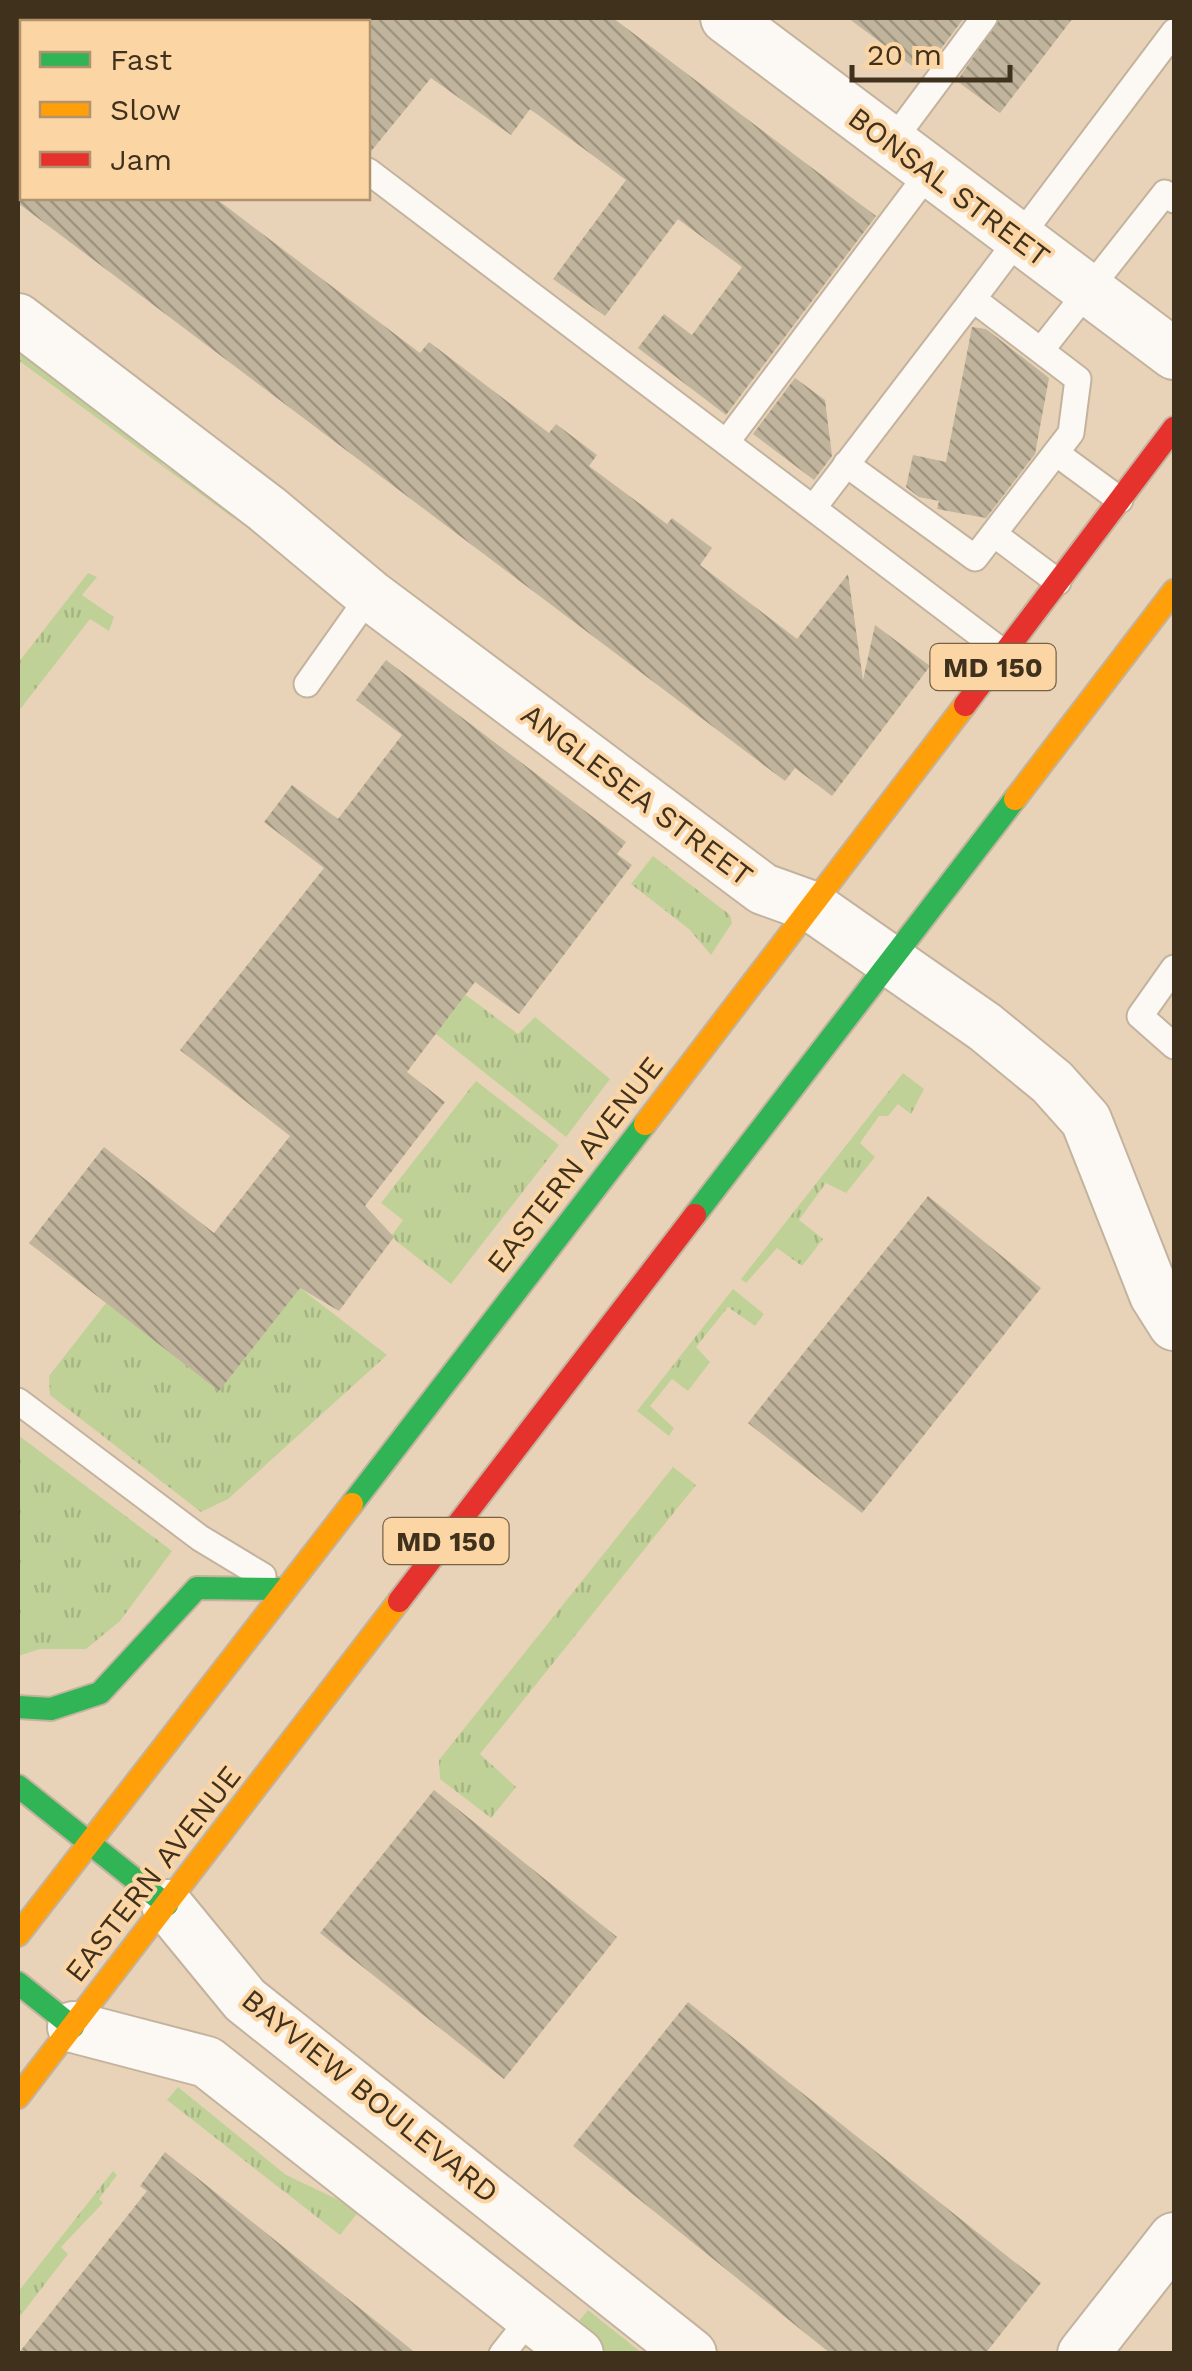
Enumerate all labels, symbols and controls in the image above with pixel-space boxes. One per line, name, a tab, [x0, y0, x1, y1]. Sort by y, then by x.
legend	[20, 20, 370, 200]
scale bar	[852, 20, 1010, 82]
text: 20 m	[867, 37, 942, 72]
text: Fast	[110, 42, 173, 77]
text: Slow	[110, 92, 181, 127]
street label: BONSAL STREET	[842, 100, 1057, 274]
text: Jam	[110, 142, 172, 177]
road number: MD 150	[930, 644, 1056, 690]
street label: ANGLESEA STREET	[515, 696, 760, 893]
street label: EASTERN AVENUE	[479, 1050, 670, 1280]
road number: MD 150	[384, 1518, 508, 1564]
street label: EASTERN AVENUE	[57, 1759, 248, 1989]
street label: BAYVIEW BOULEVARD	[235, 1981, 505, 2210]

